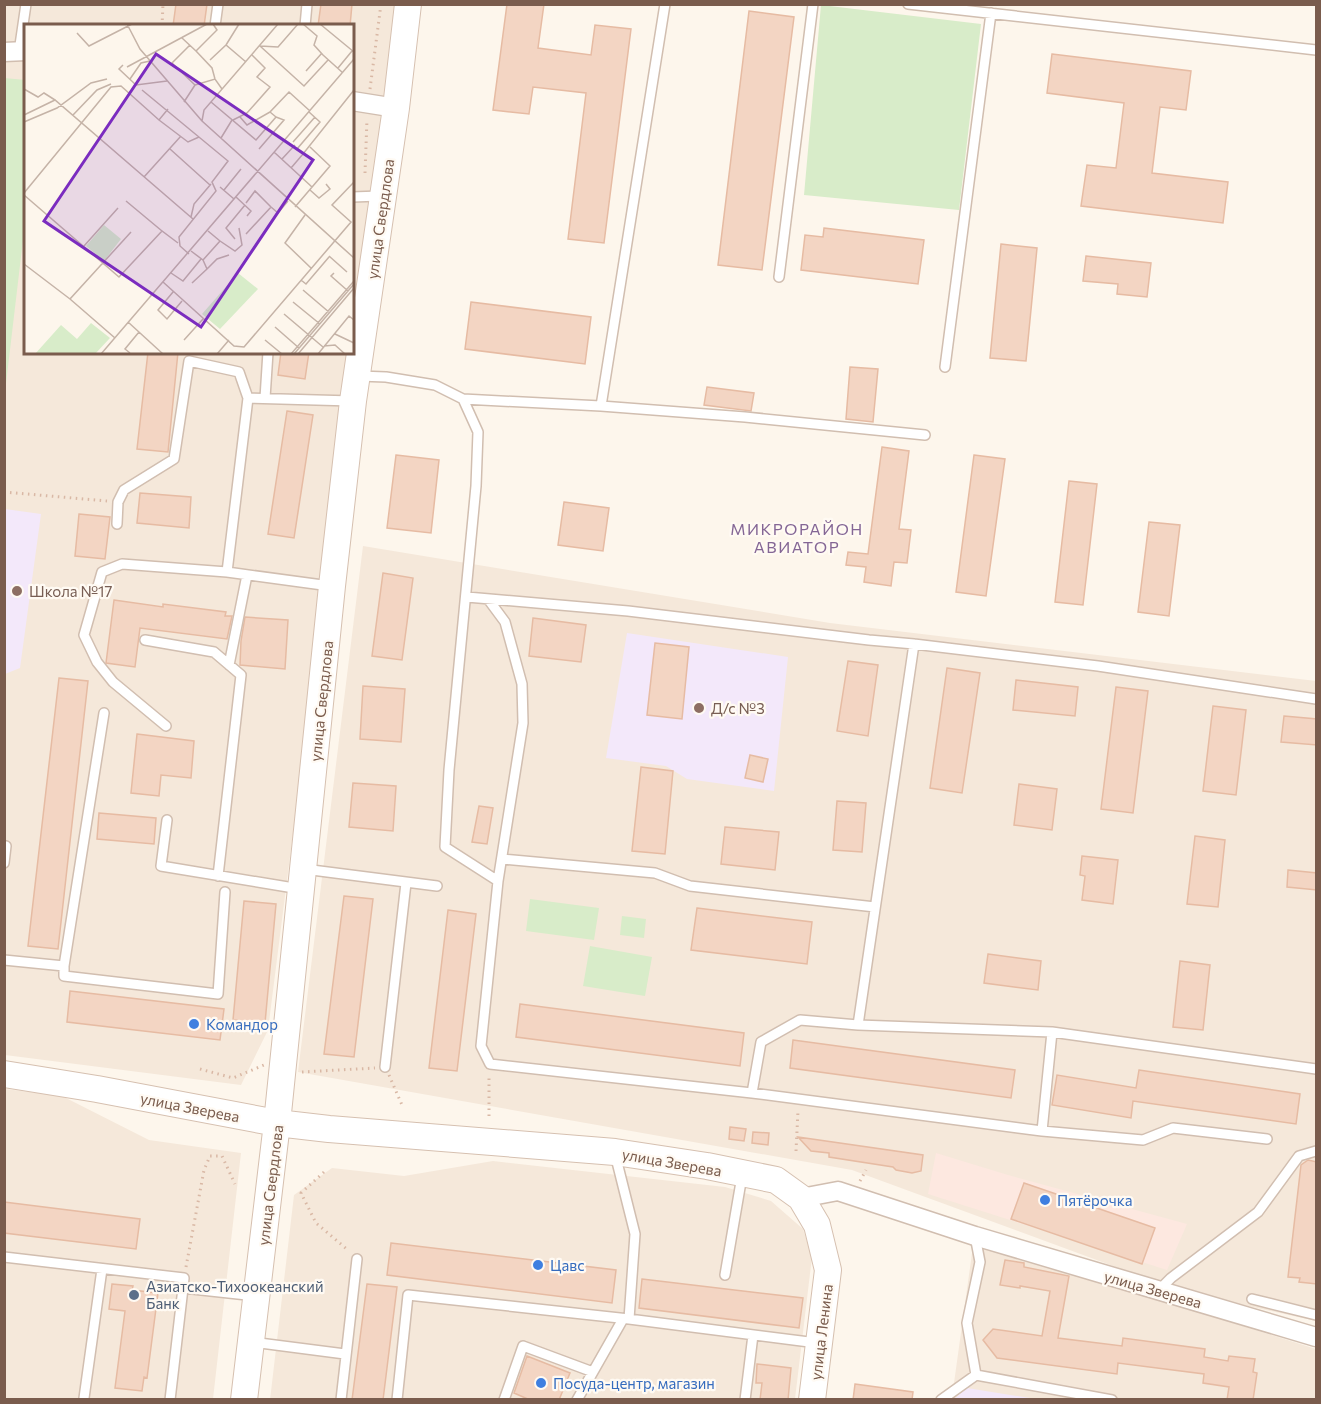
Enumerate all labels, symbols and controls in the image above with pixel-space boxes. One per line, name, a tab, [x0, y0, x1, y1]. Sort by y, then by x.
inset map	[24, 24, 354, 354]
street label: улица Свердлова	[363, 158, 397, 280]
district label: МИКРОРАЙОН АВИАТОР	[730, 519, 864, 556]
place label: Школа №17	[29, 582, 113, 600]
marker: Школа №17	[10, 584, 24, 598]
street label: улица Свердлова	[306, 640, 336, 762]
place label: Д/с №3	[711, 699, 765, 717]
marker: Д/с №3	[692, 701, 706, 715]
place label: Командор	[206, 1015, 278, 1033]
marker: Командор	[187, 1017, 201, 1031]
street label: улица Зверева	[139, 1089, 241, 1125]
street label: улица Свердлова	[254, 1124, 286, 1246]
street label: улица Зверева	[621, 1144, 723, 1180]
place label: Пятёрочка	[1057, 1191, 1132, 1209]
marker: Пятёрочка	[1038, 1193, 1052, 1207]
place label: Цавс	[550, 1256, 585, 1274]
marker: Цавс	[531, 1258, 545, 1272]
street label: улица Зверева	[1102, 1266, 1204, 1312]
place label: Азиатско-Тихоокеанский Банк	[146, 1277, 324, 1312]
street label: улица Ленина	[806, 1283, 836, 1381]
marker: Азиатско-Тихоокеанский Банк	[127, 1288, 141, 1302]
place label: Посуда-центр, магазин	[553, 1374, 715, 1392]
marker: Посуда-центр, магазин	[534, 1376, 548, 1390]

